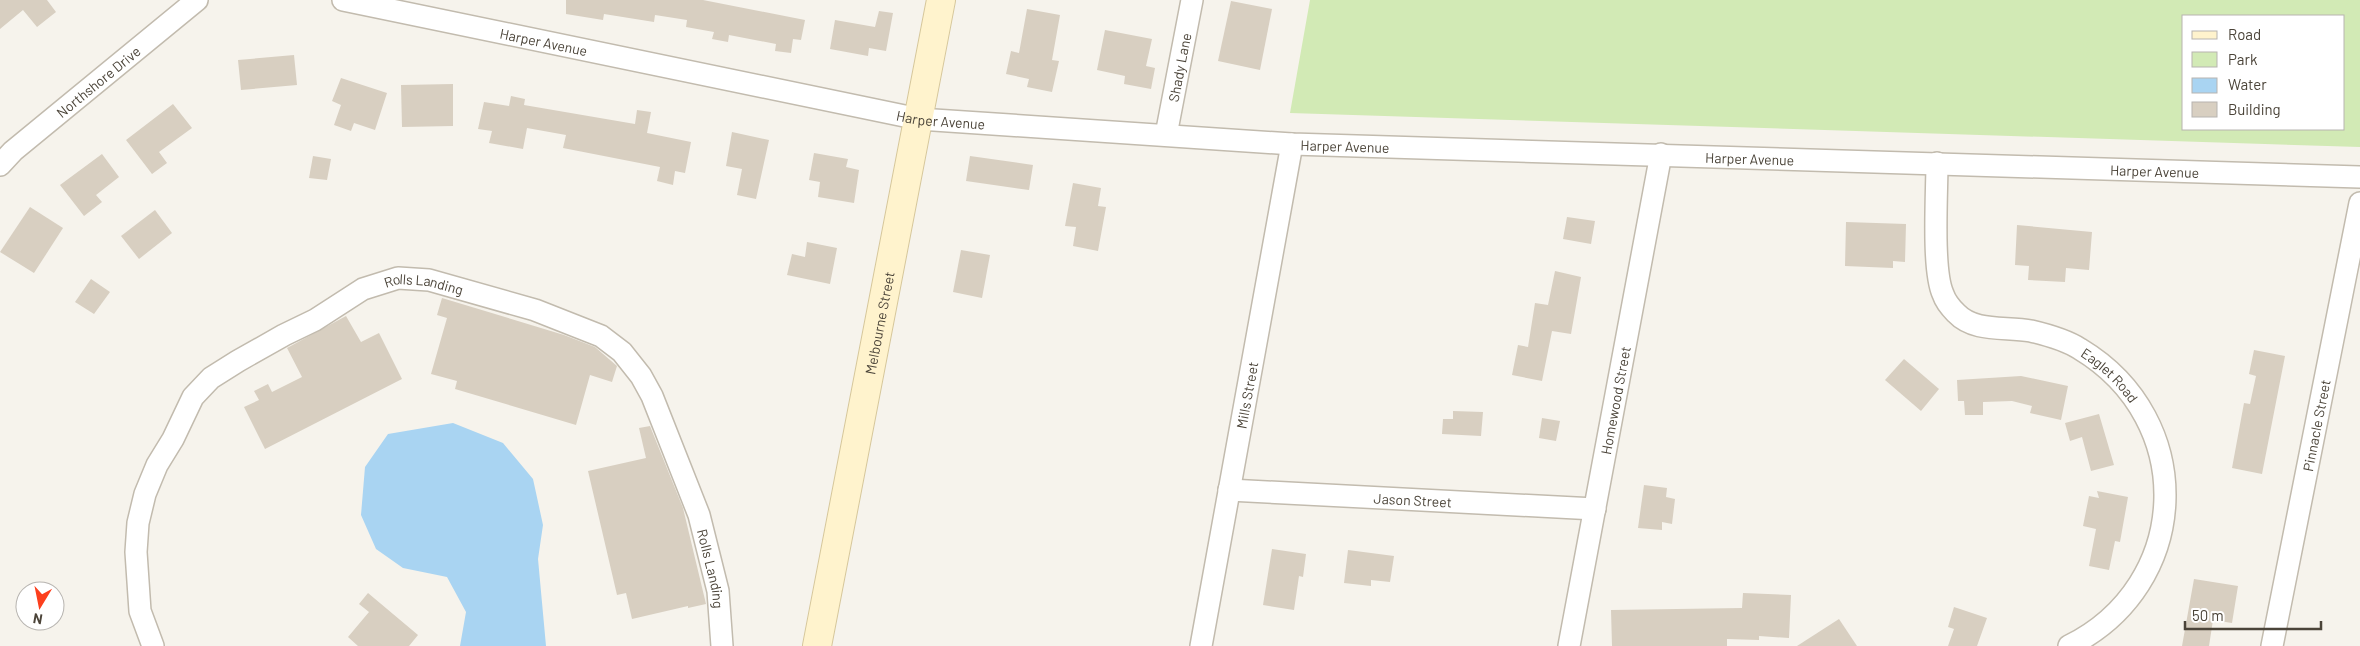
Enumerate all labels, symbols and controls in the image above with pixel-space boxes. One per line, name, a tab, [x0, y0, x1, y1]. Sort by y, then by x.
legend	[2182, 15, 2345, 130]
street label: Harper Avenue	[498, 24, 589, 59]
text: Road	[2228, 25, 2261, 43]
street label: Shady Lane	[1164, 31, 1194, 103]
street label: Northshore Drive	[53, 42, 143, 121]
text: Park	[2228, 50, 2258, 68]
text: Water	[2228, 75, 2267, 93]
text: Building	[2228, 100, 2281, 118]
street label: Harper Avenue	[895, 106, 986, 132]
street label: Harper Avenue	[1300, 136, 1390, 156]
street label: Harper Avenue	[1705, 148, 1795, 168]
street label: Harper Avenue	[2110, 161, 2199, 181]
street label: Rolls Landing	[382, 269, 465, 298]
street label: Melbourne Street	[861, 270, 897, 376]
street label: Eaglet Road	[2078, 344, 2142, 405]
street label: Homewood Street	[1597, 345, 1633, 456]
street label: Mills Street	[1232, 360, 1261, 430]
street label: Pinnacle Street	[2298, 378, 2333, 473]
street label: Jason Street	[1373, 489, 1452, 510]
street label: Rolls Landing	[694, 527, 728, 609]
north arrow	[15, 581, 65, 631]
scale bar	[2185, 598, 2321, 630]
text: 50 m	[2192, 606, 2224, 624]
text: N	[32, 610, 44, 628]

